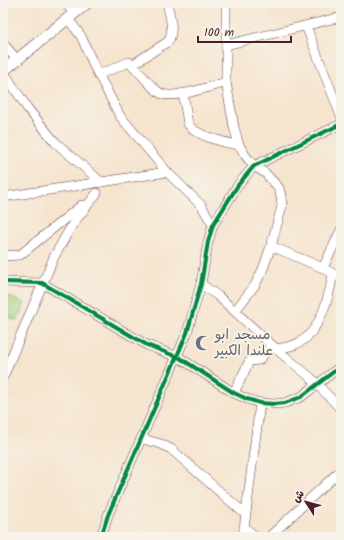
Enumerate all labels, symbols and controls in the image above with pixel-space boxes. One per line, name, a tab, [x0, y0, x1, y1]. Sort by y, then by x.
scale bar	[198, 18, 291, 44]
text: 100 m	[204, 23, 235, 42]
place label: مسجد ابو علندا الكبير	[214, 324, 273, 362]
mosque icon: مسجد ابو علندا الكبير	[194, 334, 212, 352]
north arrow	[286, 482, 326, 522]
text: ش	[288, 487, 310, 507]

